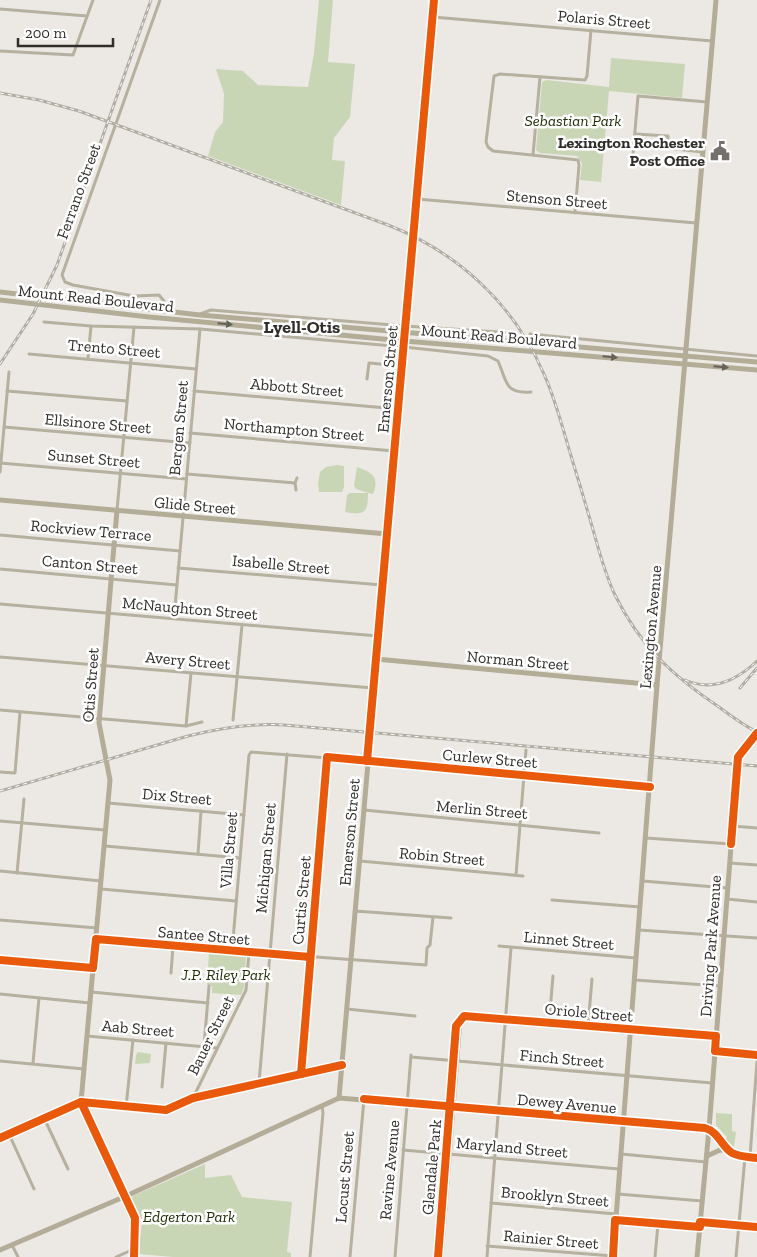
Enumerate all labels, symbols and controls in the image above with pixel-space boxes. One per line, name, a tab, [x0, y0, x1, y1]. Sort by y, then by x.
street label: Polaris Street	[557, 6, 651, 33]
scale bar	[18, 15, 112, 47]
text: 200 m	[25, 24, 66, 42]
park label: Sebastian Park	[524, 111, 622, 130]
place label: Lexington Rochester Post Office	[558, 133, 705, 170]
public building icon: Lexington Rochester Post Office	[709, 140, 731, 162]
street label: Ferrano Street	[52, 141, 105, 242]
street label: Stenson Street	[506, 186, 608, 213]
street label: Mount Read Boulevard	[17, 281, 175, 316]
district label: Lyell-Otis	[264, 316, 340, 338]
one-way arrow	[217, 320, 233, 328]
street label: Mount Read Boulevard	[420, 320, 578, 353]
street label: Emerson Street	[373, 325, 402, 433]
street label: Trento Street	[67, 335, 161, 362]
one-way arrow	[602, 354, 618, 362]
one-way arrow	[713, 363, 729, 371]
street label: Abbott Street	[250, 374, 344, 401]
street label: Bergen Street	[165, 380, 192, 476]
street label: Ellsinore Street	[44, 409, 152, 438]
street label: Northampton Street	[223, 414, 365, 445]
street label: Sunset Street	[47, 445, 141, 472]
street label: Glide Street	[153, 492, 237, 519]
street label: Rockview Terrace	[30, 516, 152, 545]
street label: Canton Street	[41, 551, 139, 578]
street label: Isabelle Street	[231, 551, 330, 578]
street label: Lexington Avenue	[636, 565, 665, 690]
street label: McNaughton Street	[121, 593, 259, 624]
street label: Otis Street	[78, 647, 103, 723]
street label: Avery Street	[145, 647, 231, 674]
street label: Norman Street	[466, 647, 570, 674]
street label: Curlew Street	[442, 745, 538, 772]
street label: Emerson Street	[335, 778, 364, 886]
street label: Dix Street	[141, 784, 213, 809]
street label: Merlin Street	[436, 796, 528, 823]
street label: Michigan Street	[251, 802, 280, 914]
street label: Villa Street	[216, 811, 241, 890]
street label: Robin Street	[398, 843, 486, 870]
street label: Curtis Street	[288, 855, 315, 945]
street label: Driving Park Avenue	[696, 875, 725, 1018]
street label: Santee Street	[157, 922, 251, 949]
street label: Linnet Street	[523, 927, 615, 954]
park label: J.P. Riley Park	[180, 965, 271, 984]
street label: Bauer Street	[183, 992, 238, 1078]
street label: Oriole Street	[544, 999, 634, 1026]
street label: Aab Street	[101, 1016, 175, 1041]
street label: Finch Street	[519, 1045, 605, 1072]
street label: Dewey Avenue	[517, 1090, 617, 1117]
street label: Glendale Park	[418, 1118, 445, 1216]
street label: Ravine Avenue	[376, 1119, 403, 1221]
street label: Locust Street	[331, 1130, 358, 1224]
street label: Maryland Street	[455, 1133, 569, 1162]
street label: Brooklyn Street	[500, 1182, 610, 1211]
park label: Edgerton Park	[143, 1207, 235, 1226]
street label: Rainier Street	[503, 1226, 599, 1253]

